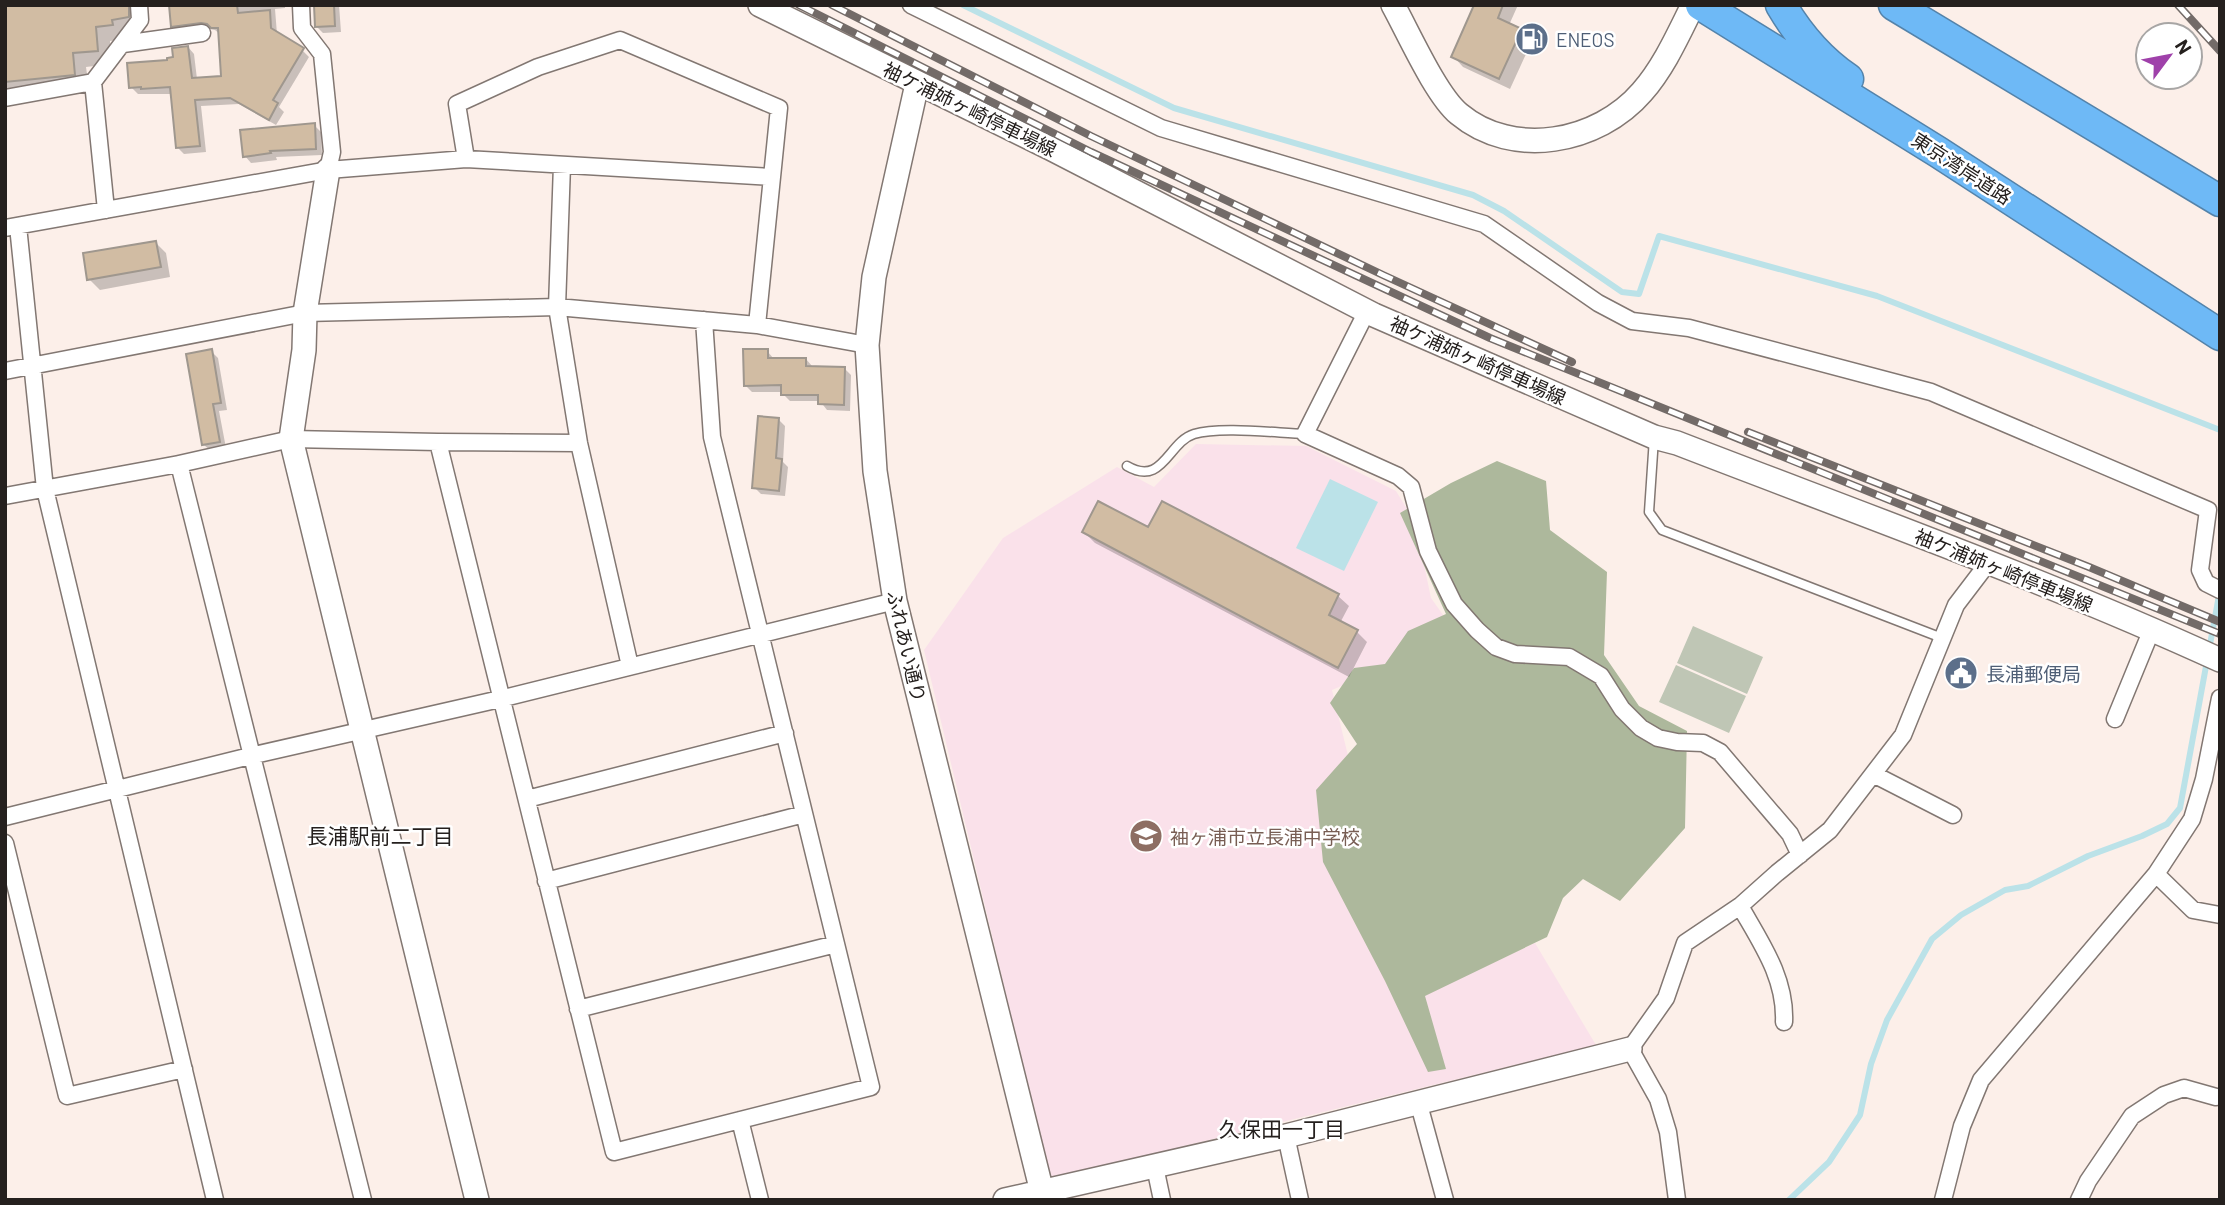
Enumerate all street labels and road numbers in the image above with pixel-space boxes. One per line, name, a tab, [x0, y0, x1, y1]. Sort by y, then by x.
street label: 袖ケ浦姉ヶ崎停車場線	[880, 57, 1060, 161]
street label: 東京湾岸道路	[1908, 127, 2016, 209]
street label: 袖ケ浦姉ヶ崎停車場線	[1387, 311, 1569, 409]
street label: 袖ケ浦姉ヶ崎停車場線	[1912, 524, 2096, 616]
street label: ふれあい通り	[883, 588, 931, 704]

